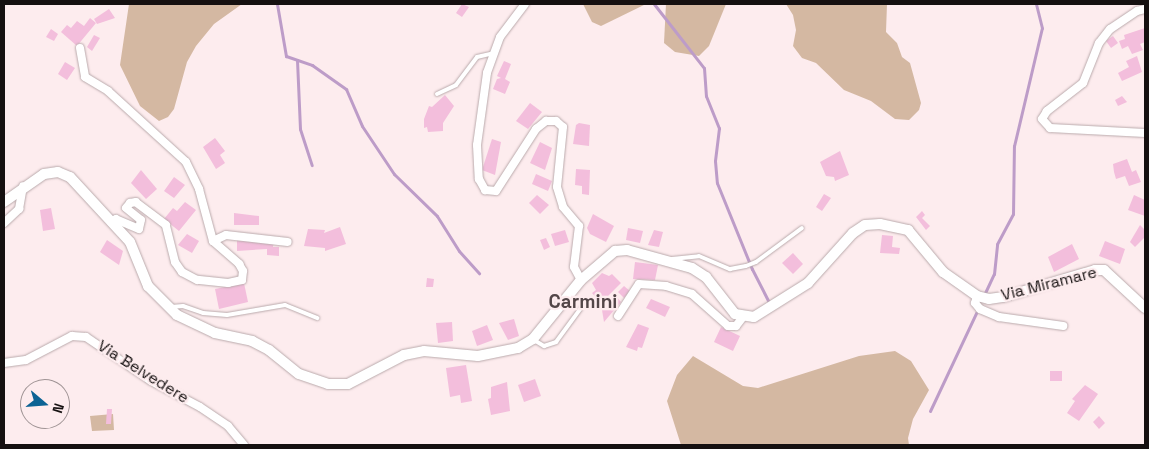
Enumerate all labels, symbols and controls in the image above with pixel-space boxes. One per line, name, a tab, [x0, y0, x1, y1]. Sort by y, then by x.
street label: Via Miramare	[999, 263, 1099, 305]
district label: Carmini	[549, 291, 617, 313]
street label: Via Belvedere	[94, 336, 192, 408]
north arrow	[20, 379, 70, 429]
text: N	[48, 401, 68, 416]

